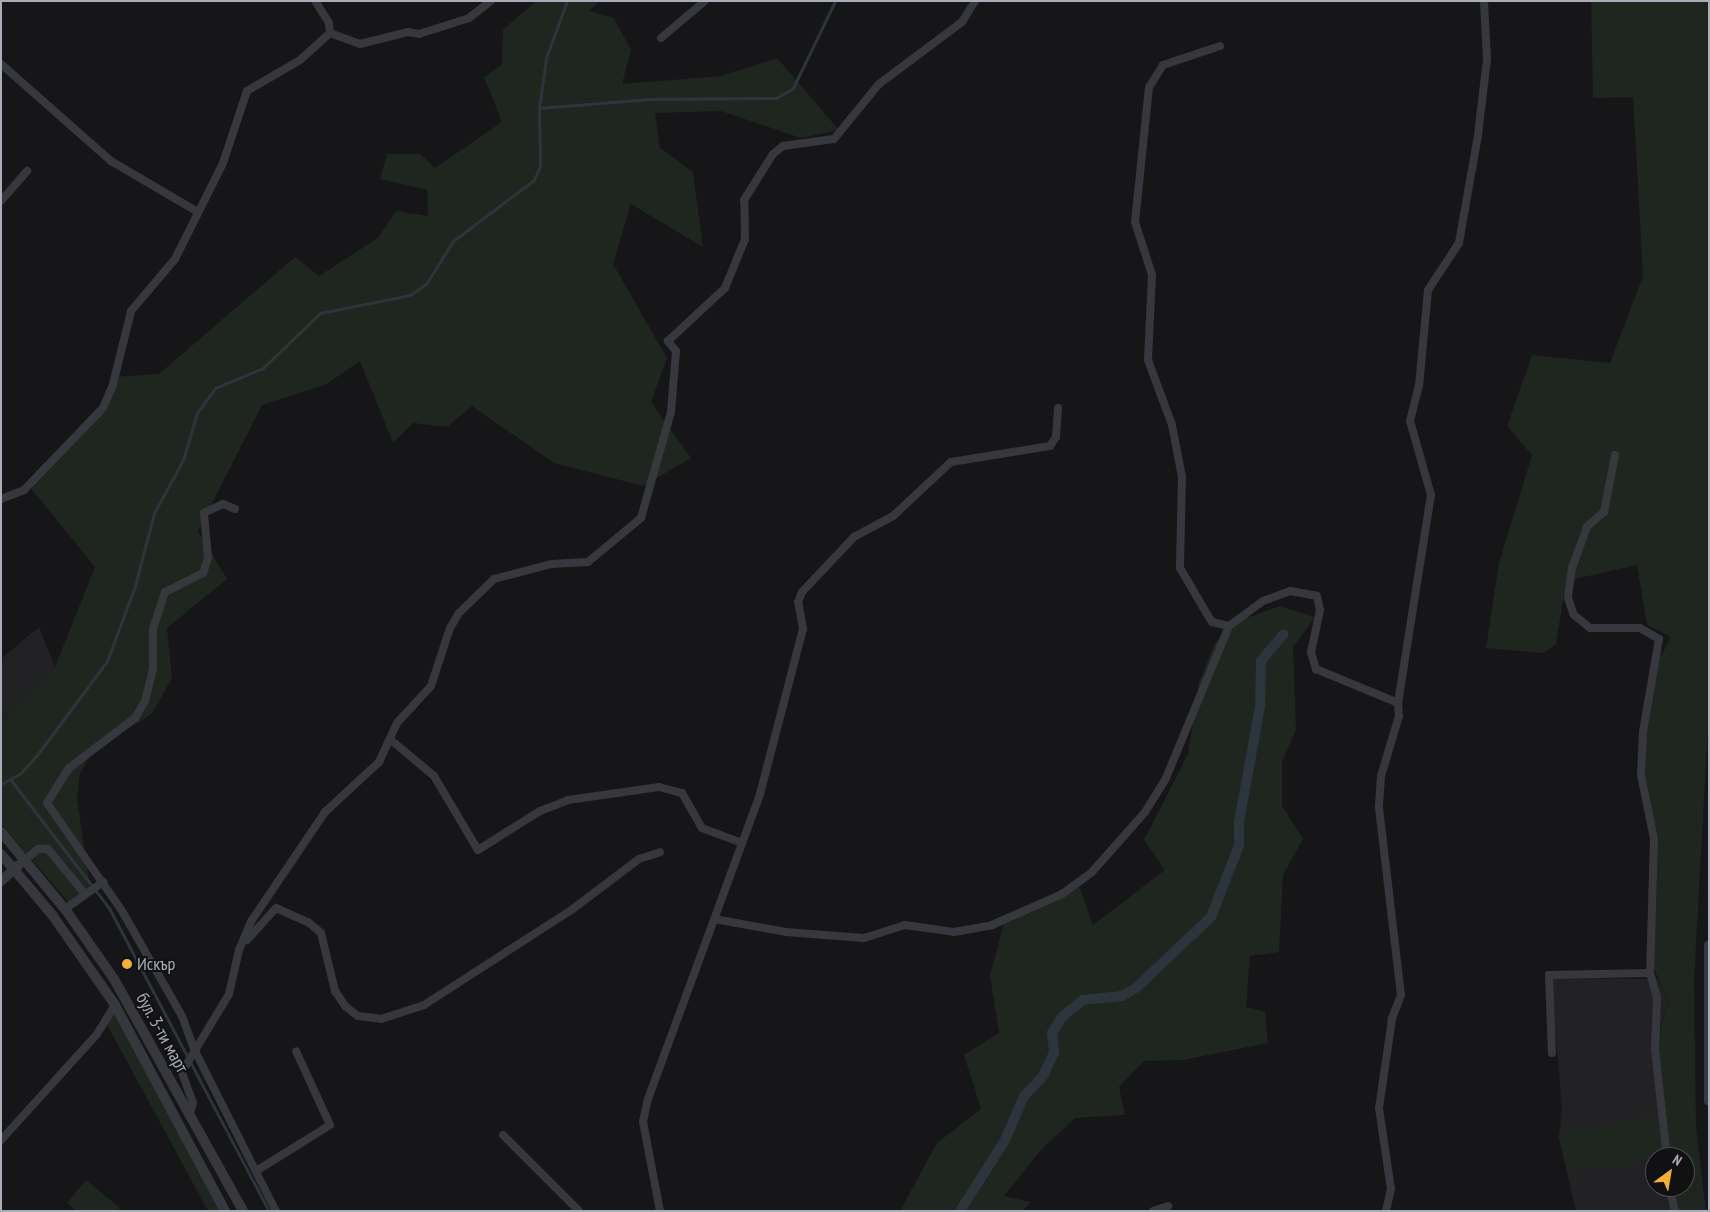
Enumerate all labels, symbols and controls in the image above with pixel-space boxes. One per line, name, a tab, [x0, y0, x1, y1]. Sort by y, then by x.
place label: Искър	[137, 953, 175, 975]
marker: Искър	[121, 958, 133, 970]
street label: бул. 3-ти март	[131, 989, 193, 1077]
north arrow	[1645, 1147, 1695, 1197]
text: N	[1669, 1150, 1685, 1170]

